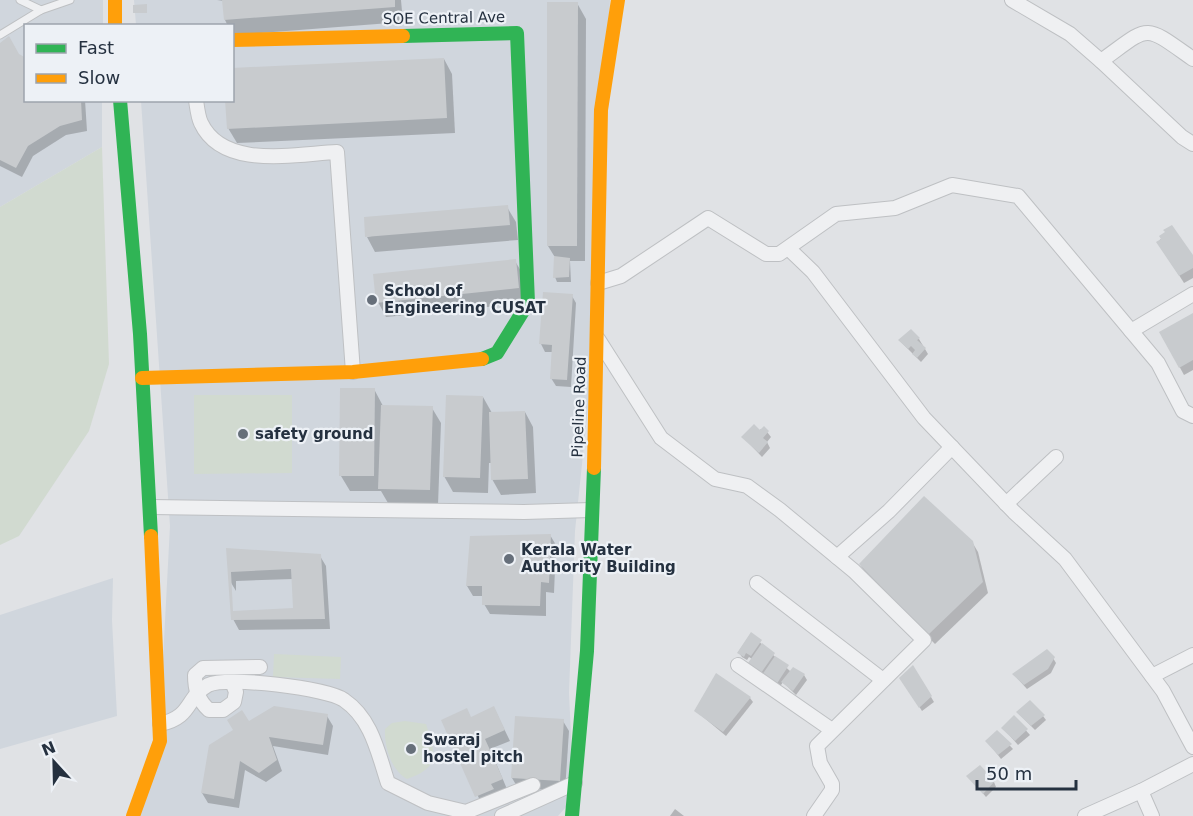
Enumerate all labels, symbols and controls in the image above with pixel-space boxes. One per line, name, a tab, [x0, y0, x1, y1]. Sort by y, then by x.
street label: SOE Central Ave	[383, 8, 505, 28]
legend	[24, 24, 234, 102]
text: Fast	[78, 37, 114, 58]
text: Slow	[78, 67, 120, 88]
place label: School of Engineering CUSAT	[384, 282, 546, 317]
marker: School of Engineering CUSAT	[365, 293, 379, 307]
street label: Pipeline Road	[568, 356, 590, 458]
place label: safety ground	[255, 425, 373, 443]
marker: safety ground	[236, 427, 250, 441]
place label: Kerala Water Authority Building	[521, 541, 676, 576]
marker: Kerala Water Authority Building	[502, 552, 516, 566]
place label: Swaraj hostel pitch	[423, 731, 523, 766]
north arrow	[24, 732, 84, 792]
text: N	[39, 737, 58, 760]
marker: Swaraj hostel pitch	[404, 742, 418, 756]
scale bar	[977, 753, 1076, 791]
text: 50 m	[986, 763, 1032, 784]

